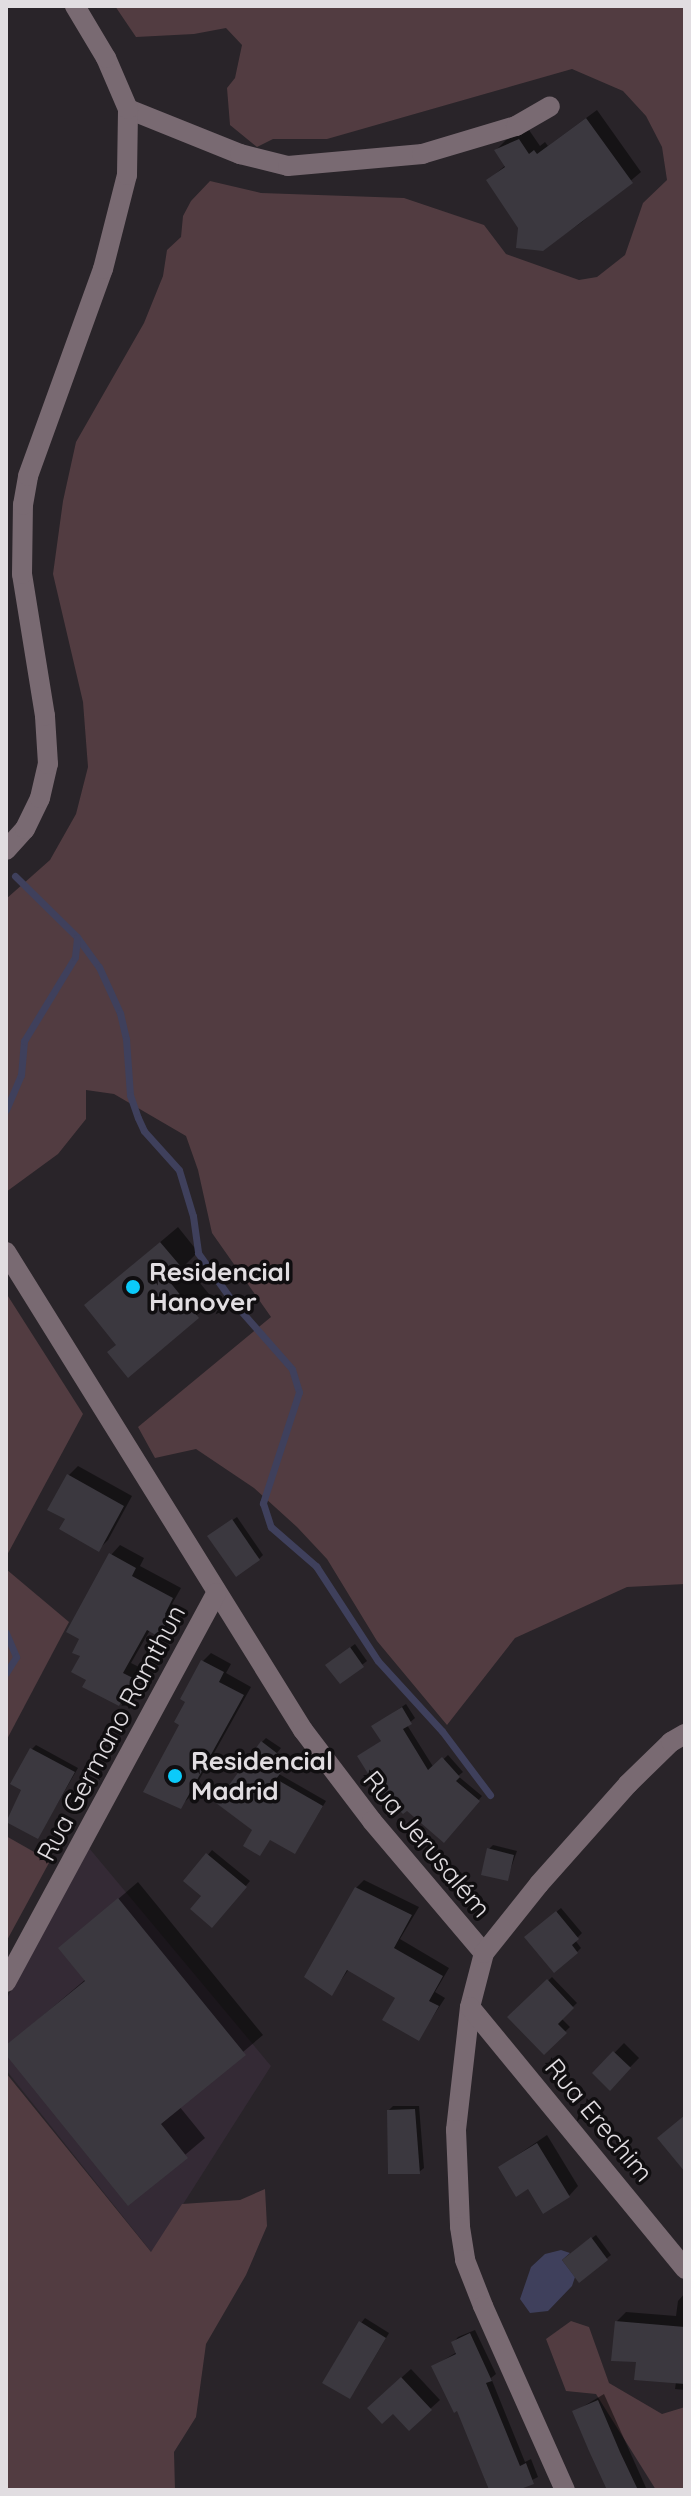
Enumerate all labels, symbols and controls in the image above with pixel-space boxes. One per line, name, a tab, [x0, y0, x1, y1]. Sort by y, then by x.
place label: Residencial Hanover	[149, 1256, 291, 1318]
marker: Residencial Hanover	[124, 1278, 142, 1296]
street label: Rua Germano Ramthun	[30, 1600, 192, 1866]
place label: Residencial Madrid	[191, 1745, 333, 1806]
street label: Rua Jerusalém	[357, 1764, 497, 1924]
marker: Residencial Madrid	[166, 1767, 184, 1785]
street label: Rua Erechim	[538, 2052, 660, 2188]

